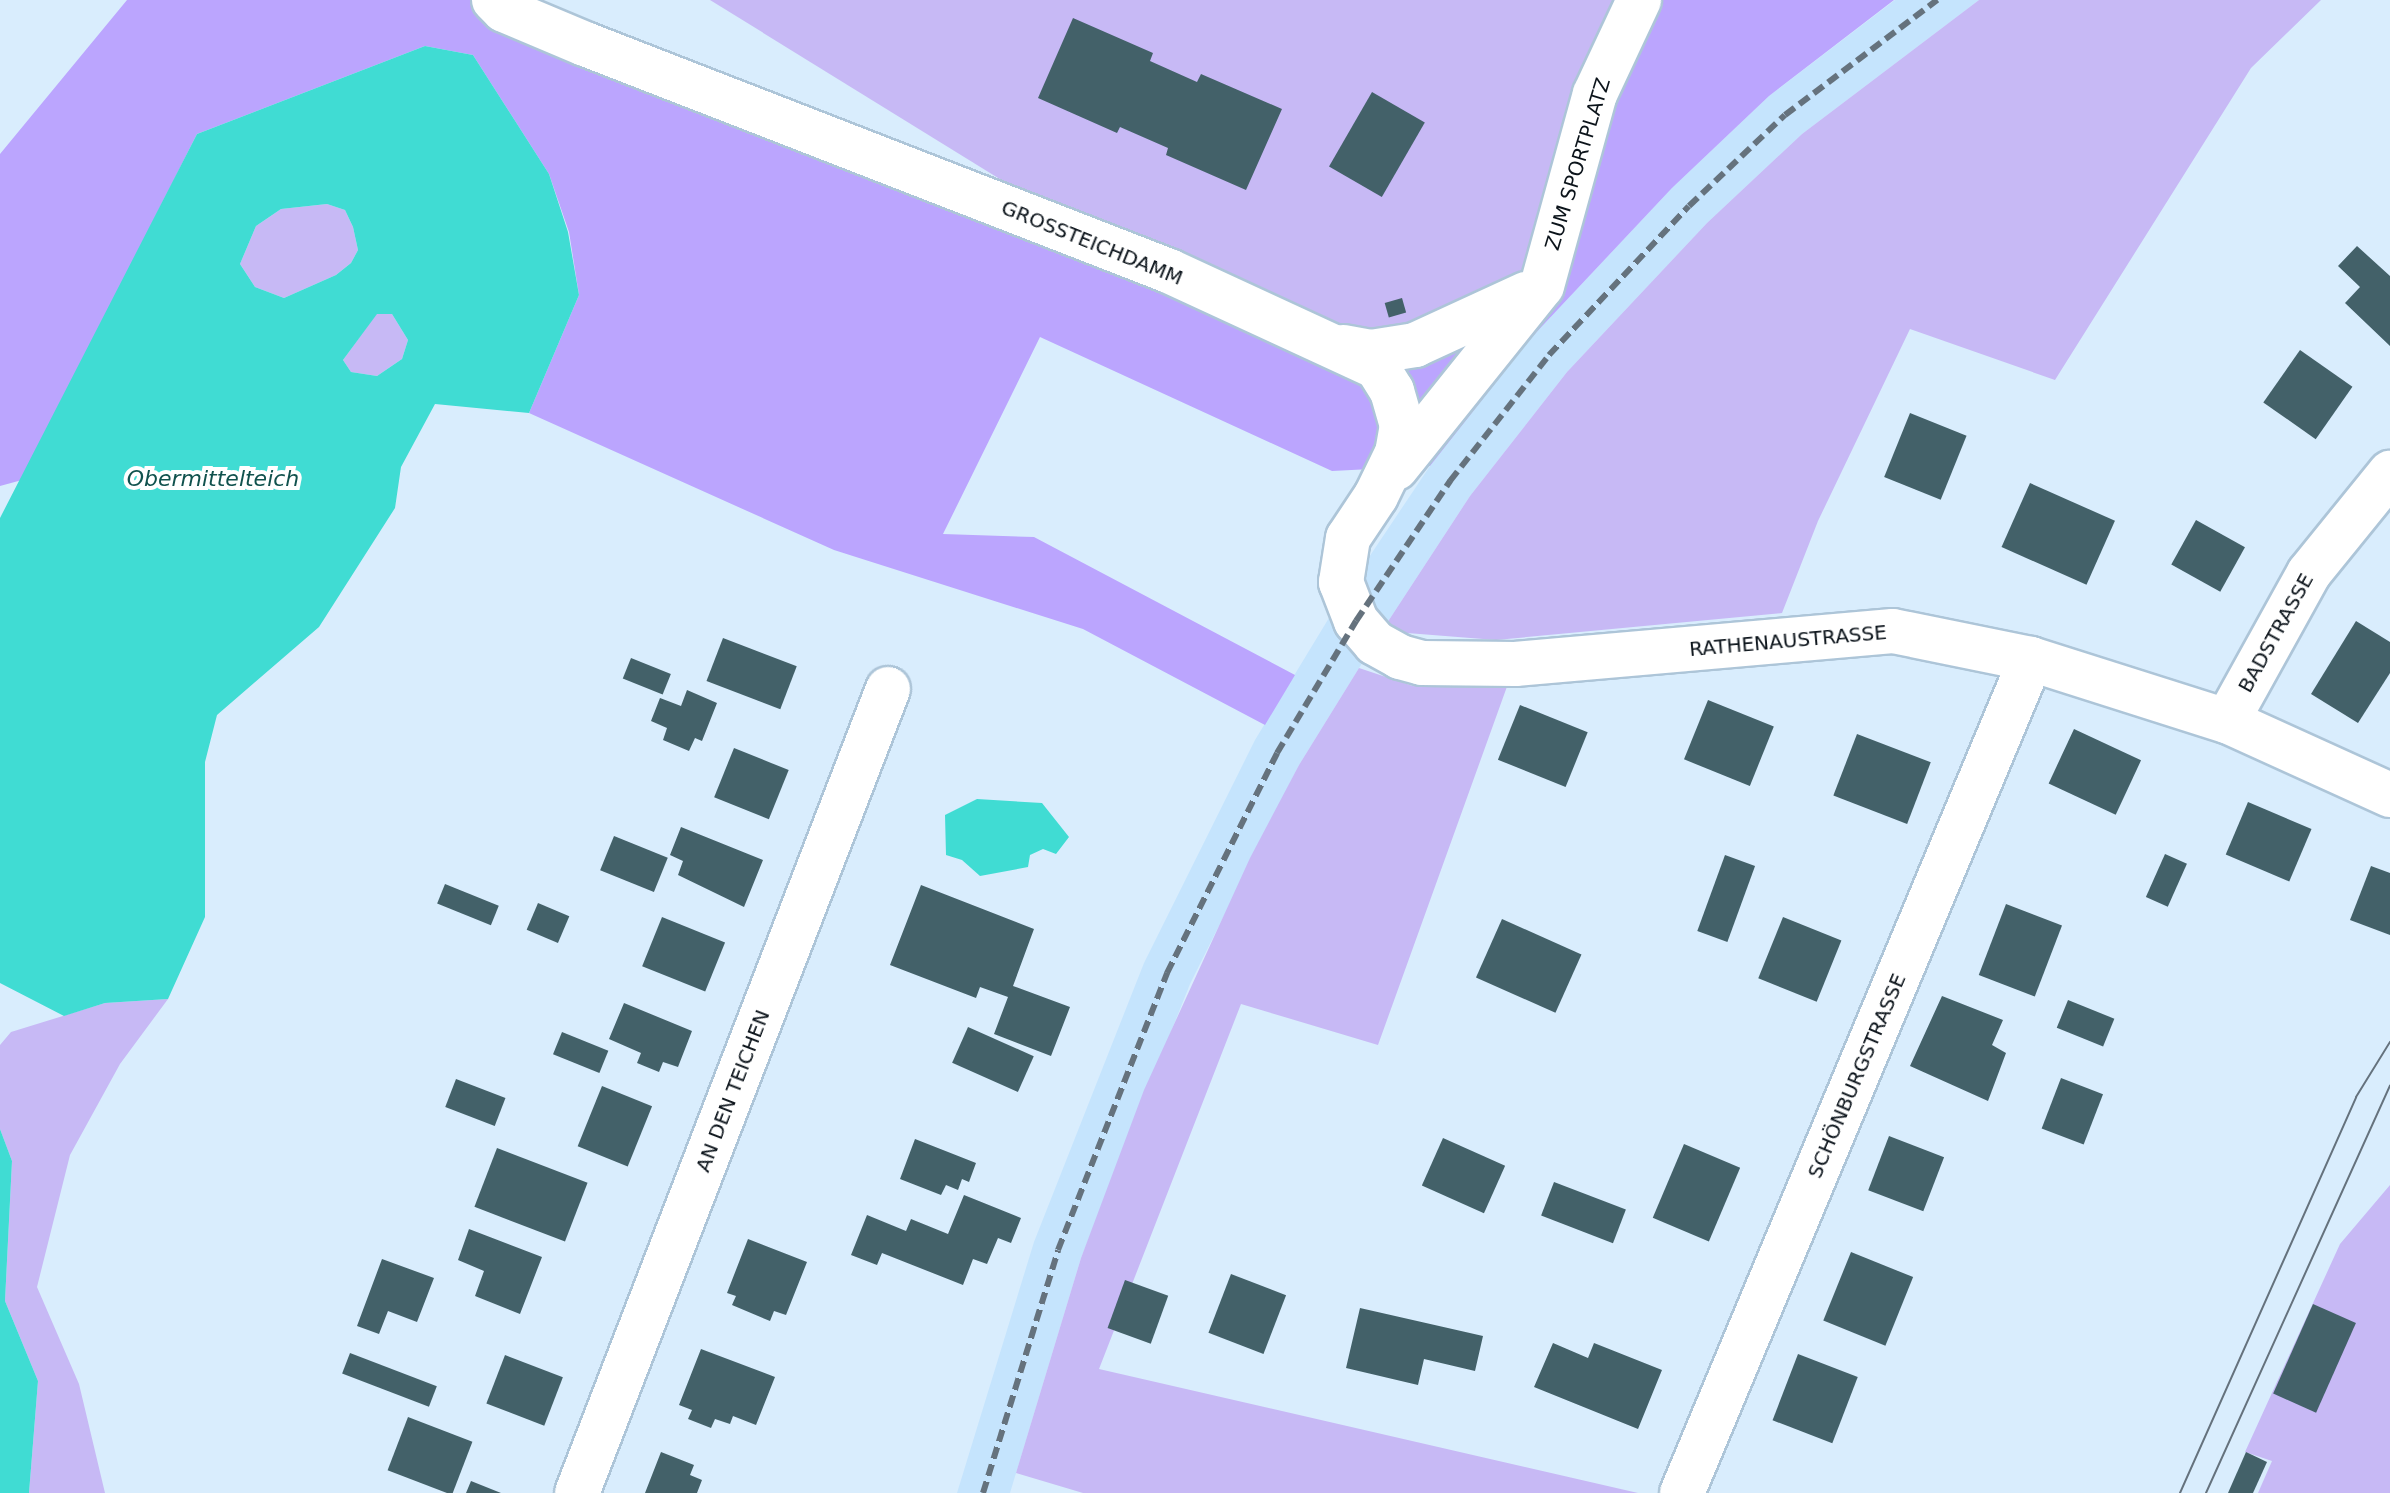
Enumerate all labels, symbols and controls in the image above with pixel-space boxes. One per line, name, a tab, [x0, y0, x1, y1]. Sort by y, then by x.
street label: ZUM SPORTPLATZ	[1540, 75, 1616, 253]
street label: GROSSTEICHDAMM	[998, 196, 1186, 290]
water label: Obermittelteich	[127, 466, 299, 492]
street label: BADSTRASSE	[2233, 569, 2319, 697]
street label: RATHENAUSTRASSE	[1688, 620, 1888, 662]
street label: SCHÖNBURGSTRASSE	[1803, 970, 1911, 1182]
street label: AN DEN TEICHEN	[691, 1007, 775, 1175]

